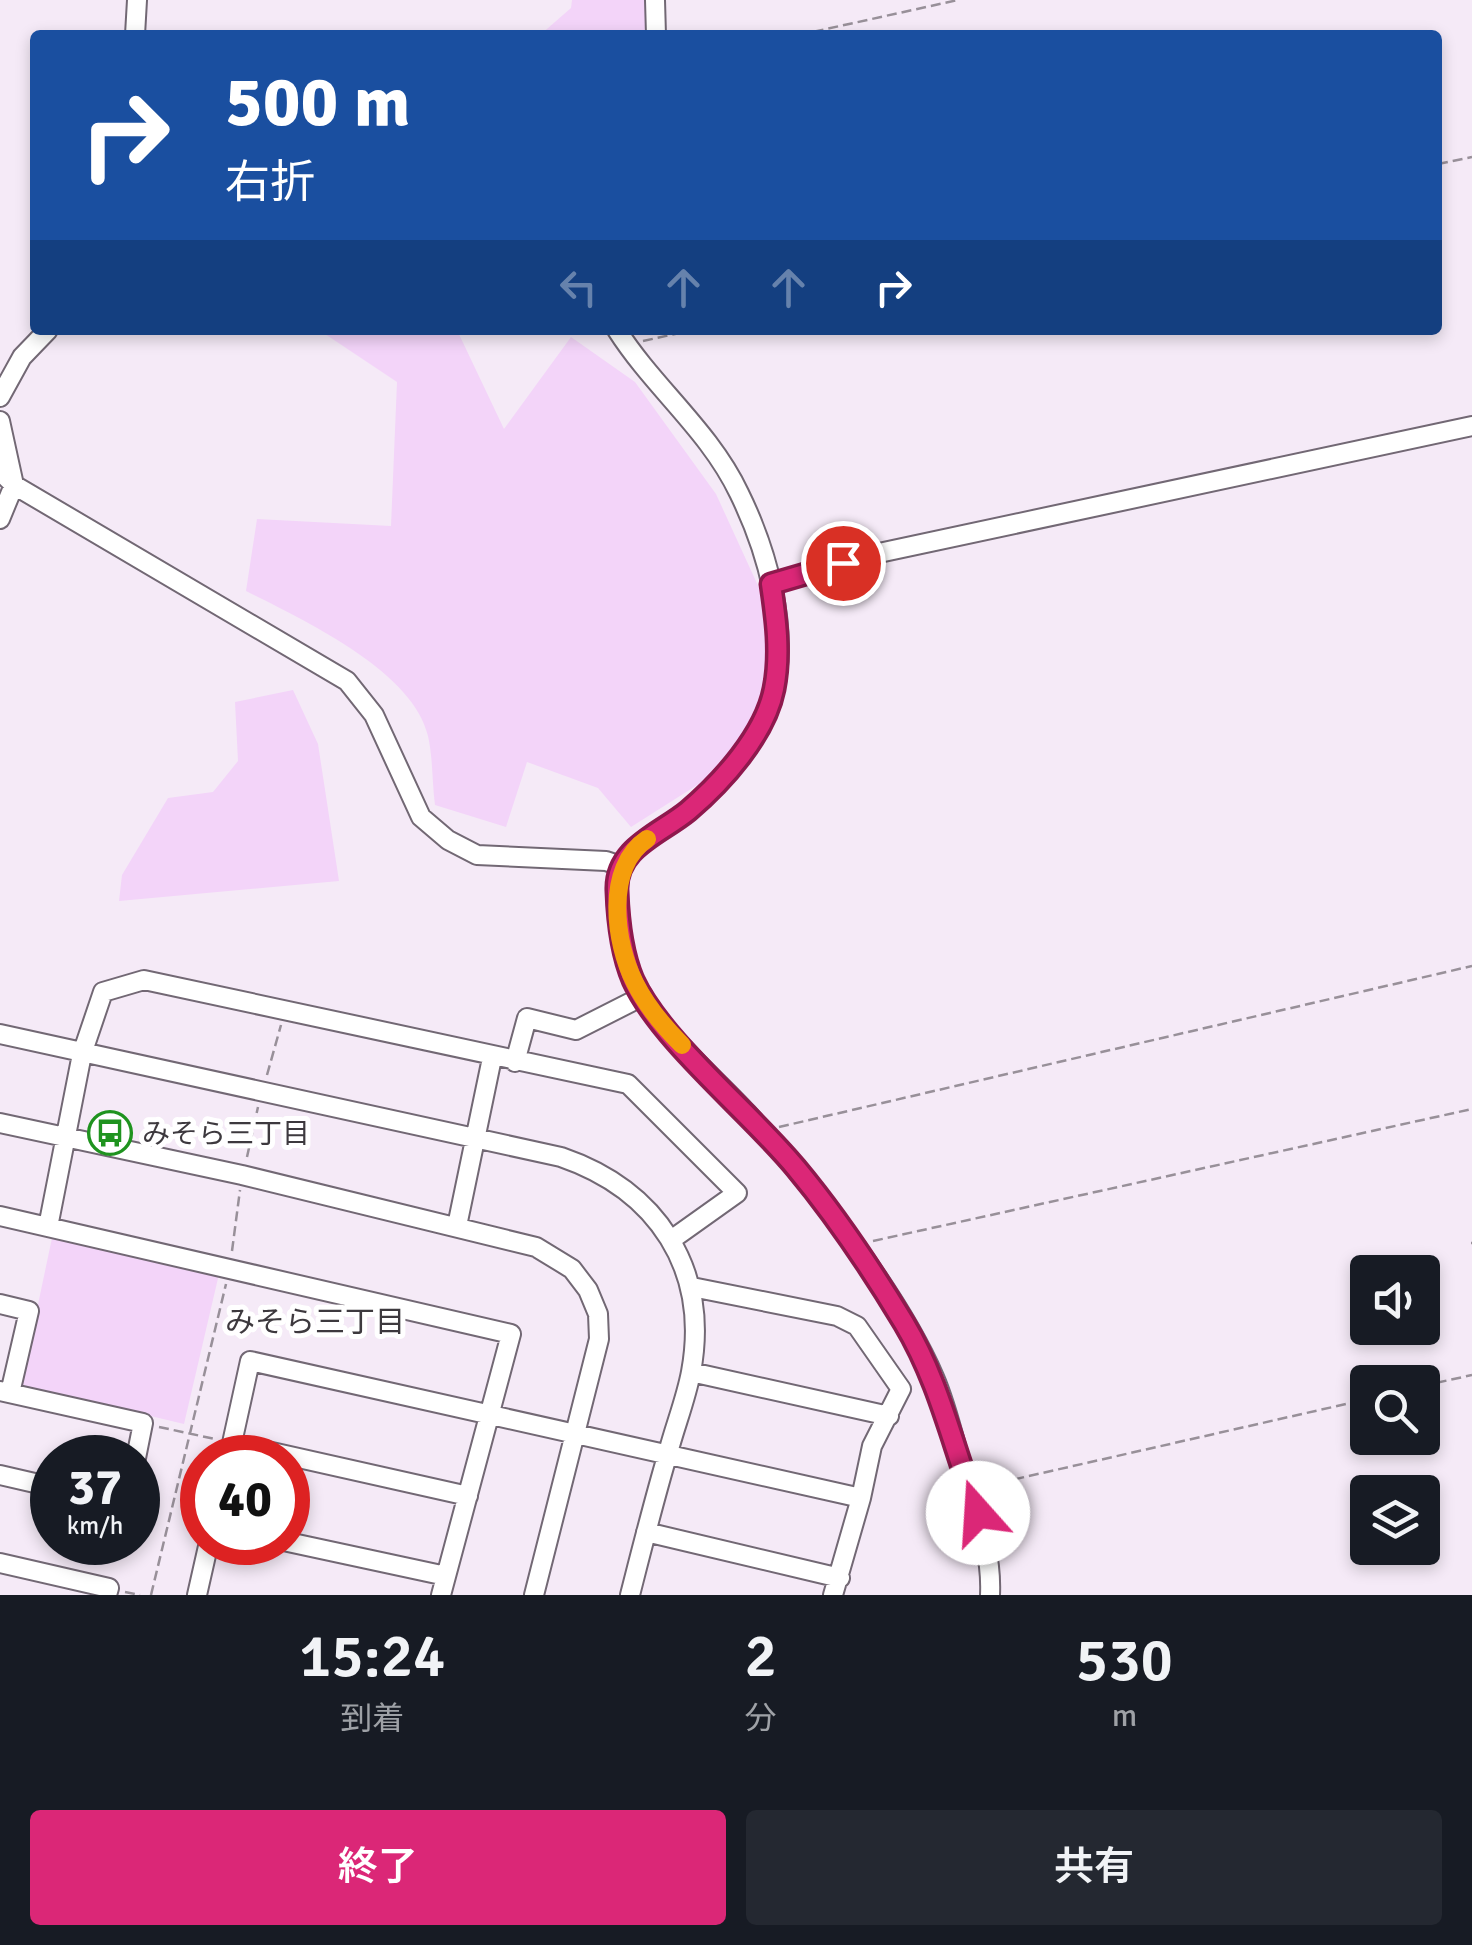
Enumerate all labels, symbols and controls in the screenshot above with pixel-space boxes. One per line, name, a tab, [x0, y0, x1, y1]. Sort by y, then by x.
text: 500 m	[225, 59, 410, 145]
icon: right	[60, 70, 190, 200]
text: 右折	[225, 155, 315, 210]
icon: left	[551, 260, 606, 315]
icon: ahead	[656, 260, 711, 315]
icon: ahead	[761, 260, 816, 315]
icon: right	[866, 260, 921, 315]
pin	[801, 521, 886, 606]
icon: arrive	[816, 536, 871, 591]
bus stop icon: みそら三丁目	[87, 1110, 133, 1156]
place label: みそら三丁目	[142, 1117, 310, 1151]
map controls	[1350, 1255, 1440, 1565]
button: sound	[1350, 1255, 1440, 1345]
district label: みそら三丁目	[225, 1304, 405, 1341]
button: search	[1350, 1365, 1440, 1455]
speed limit sign: 40	[180, 1435, 310, 1565]
text: 37	[68, 1457, 122, 1519]
position arrow	[926, 1461, 1030, 1565]
button: layers	[1350, 1475, 1440, 1565]
text: km/h	[67, 1510, 123, 1541]
text: 15:24	[299, 1620, 445, 1694]
text: 2	[744, 1620, 777, 1694]
text: 530	[1076, 1624, 1173, 1698]
text: m	[1112, 1696, 1137, 1735]
text: 到着	[340, 1699, 404, 1738]
text: 分	[745, 1699, 777, 1738]
button: 終了	[30, 1810, 726, 1925]
button: 共有	[746, 1810, 1442, 1925]

